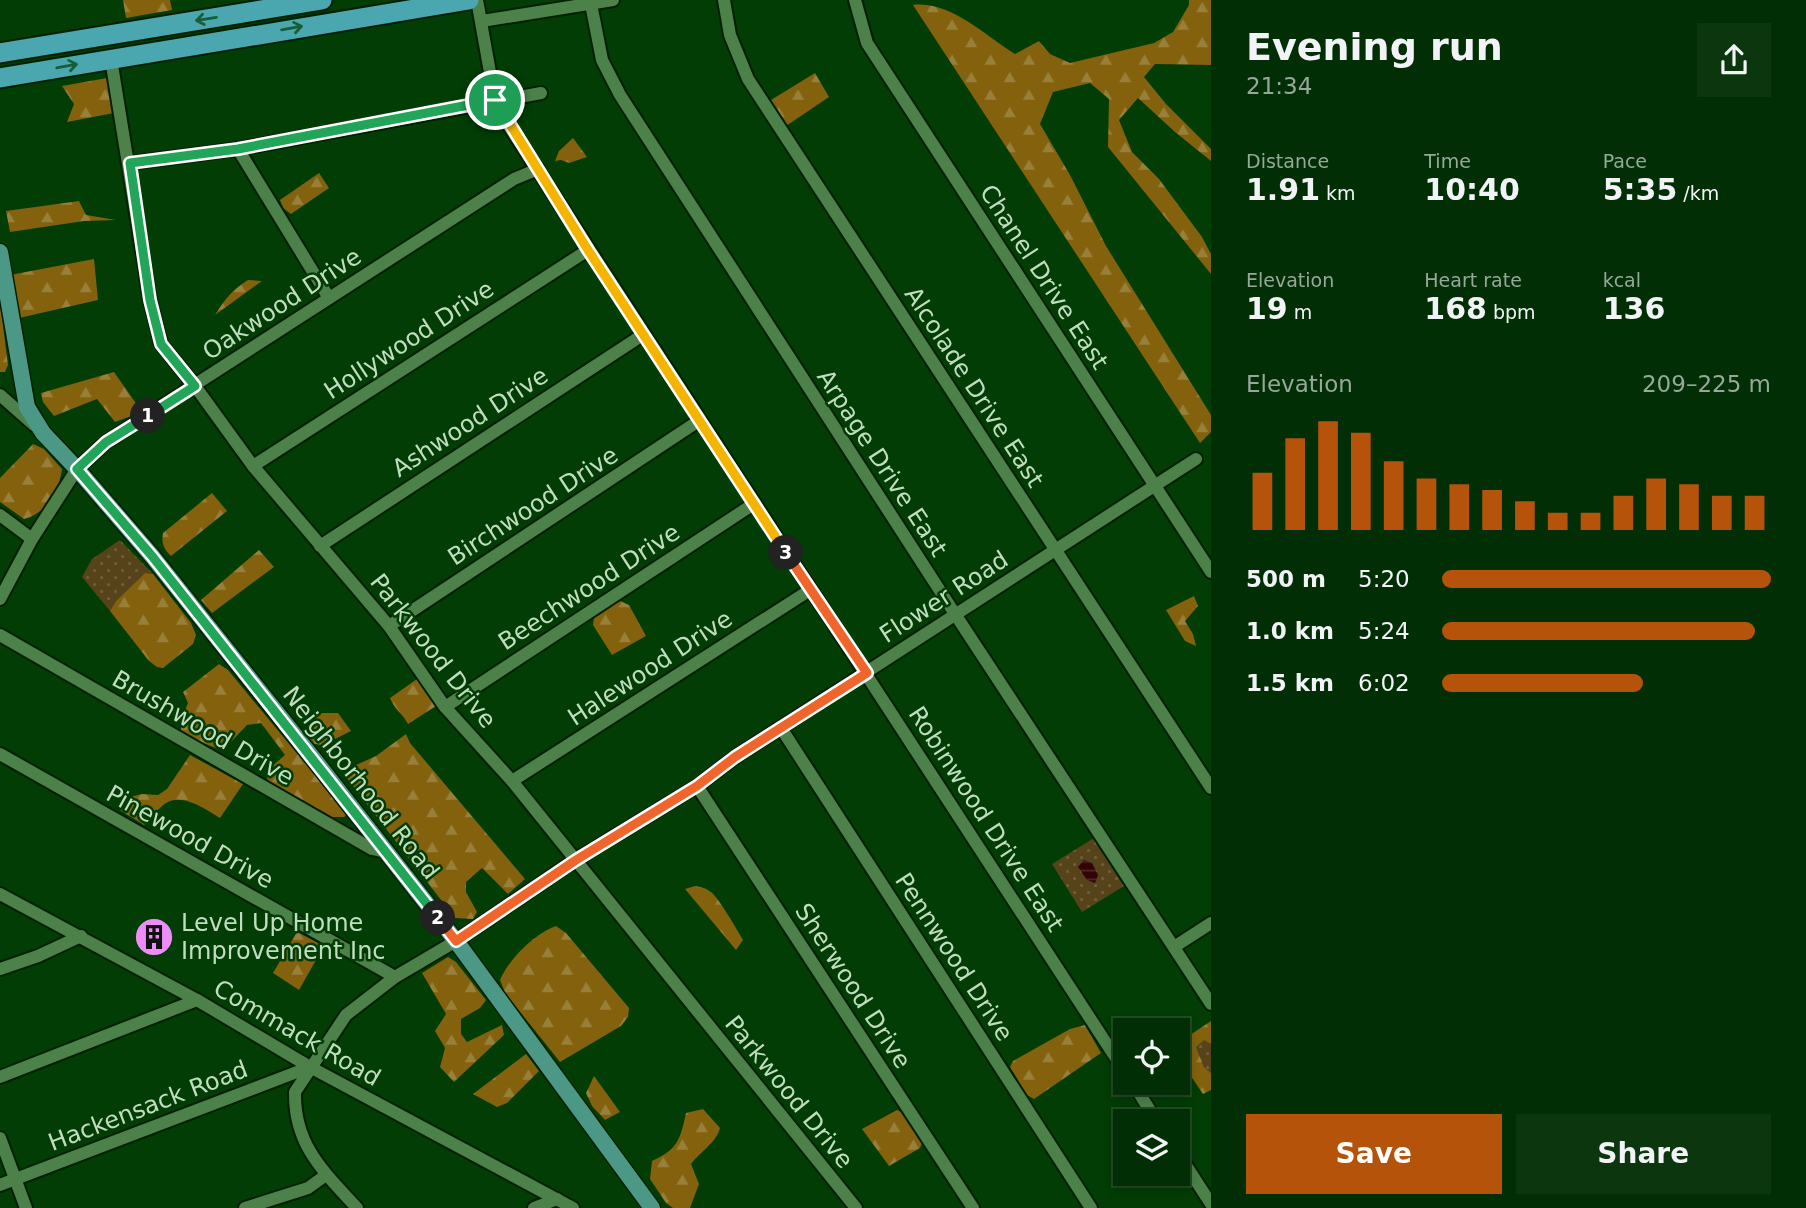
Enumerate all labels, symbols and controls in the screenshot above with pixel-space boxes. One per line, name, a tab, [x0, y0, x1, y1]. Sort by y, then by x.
one-way arrow	[195, 13, 218, 26]
one-way arrow	[280, 21, 303, 34]
button: share	[1697, 23, 1771, 97]
text: Evening run	[1246, 25, 1503, 69]
one-way arrow	[55, 59, 78, 73]
pin	[465, 70, 525, 130]
text: 21:34	[1246, 73, 1312, 99]
icon: arrive	[476, 81, 514, 119]
text: Distance	[1246, 150, 1329, 172]
text: Time	[1424, 150, 1471, 172]
text: Pace	[1603, 150, 1647, 172]
text: 1.91	[1246, 172, 1320, 207]
text: 10:40	[1424, 172, 1520, 207]
text: 5:35	[1603, 172, 1677, 207]
street label: Chanel Drive East	[974, 179, 1114, 375]
text: km	[1320, 182, 1356, 204]
text: /km	[1677, 182, 1719, 204]
street label: Oakwood Drive	[197, 242, 367, 366]
text: Elevation	[1246, 269, 1334, 291]
text: Heart rate	[1424, 269, 1522, 291]
text: kcal	[1603, 269, 1641, 291]
street label: Hollywood Drive	[319, 275, 499, 405]
street label: Alcolade Drive East	[899, 282, 1049, 492]
text: 19	[1246, 291, 1288, 326]
text: 168	[1424, 291, 1487, 326]
text: 136	[1603, 291, 1665, 326]
text: m	[1288, 301, 1312, 323]
text: bpm	[1487, 301, 1536, 323]
street label: Ashwood Drive	[387, 361, 553, 483]
street label: Arpage Drive East	[811, 364, 953, 562]
text: Elevation	[1246, 371, 1353, 397]
text: 209–225 m	[1642, 371, 1771, 397]
pin: 1	[130, 398, 166, 434]
text: 1	[141, 404, 154, 426]
street label: Birchwood Drive	[443, 441, 623, 571]
street label: Beechwood Drive	[493, 518, 685, 656]
pin: 3	[768, 536, 804, 570]
text: 3	[779, 541, 792, 563]
street label: Flower Road	[875, 545, 1013, 649]
text: 500 m	[1246, 566, 1326, 592]
text: 5:20	[1358, 566, 1410, 592]
street label: Parkwood Drive	[364, 568, 502, 734]
street label: Halewood Drive	[563, 605, 737, 731]
text: 1.0 km	[1246, 618, 1334, 644]
text: 5:24	[1358, 618, 1410, 644]
street label: Brushwood Drive	[107, 665, 299, 791]
text: 1.5 km	[1246, 670, 1334, 696]
text: 6:02	[1358, 670, 1410, 696]
street label: Neighborhood Road	[277, 681, 445, 885]
street label: Robinwood Drive East	[903, 701, 1069, 937]
street label: Pinewood Drive	[102, 780, 278, 894]
street label: Pennwood Drive	[889, 868, 1019, 1046]
street label: Sherwood Drive	[789, 898, 917, 1074]
pin: 2	[420, 900, 456, 936]
text: 2	[431, 906, 444, 928]
place label: Level Up Home Improvement Inc	[181, 909, 386, 965]
building icon: Level Up Home Improvement Inc	[133, 916, 175, 958]
street label: Commack Road	[209, 974, 385, 1092]
street label: Parkwood Drive	[719, 1010, 859, 1174]
map controls	[1113, 1018, 1190, 1186]
button: locate	[1113, 1018, 1190, 1095]
street label: Hackensack Road	[44, 1055, 252, 1157]
button: layers	[1113, 1109, 1190, 1186]
button: Save	[1246, 1114, 1502, 1194]
button: Share	[1516, 1114, 1771, 1194]

